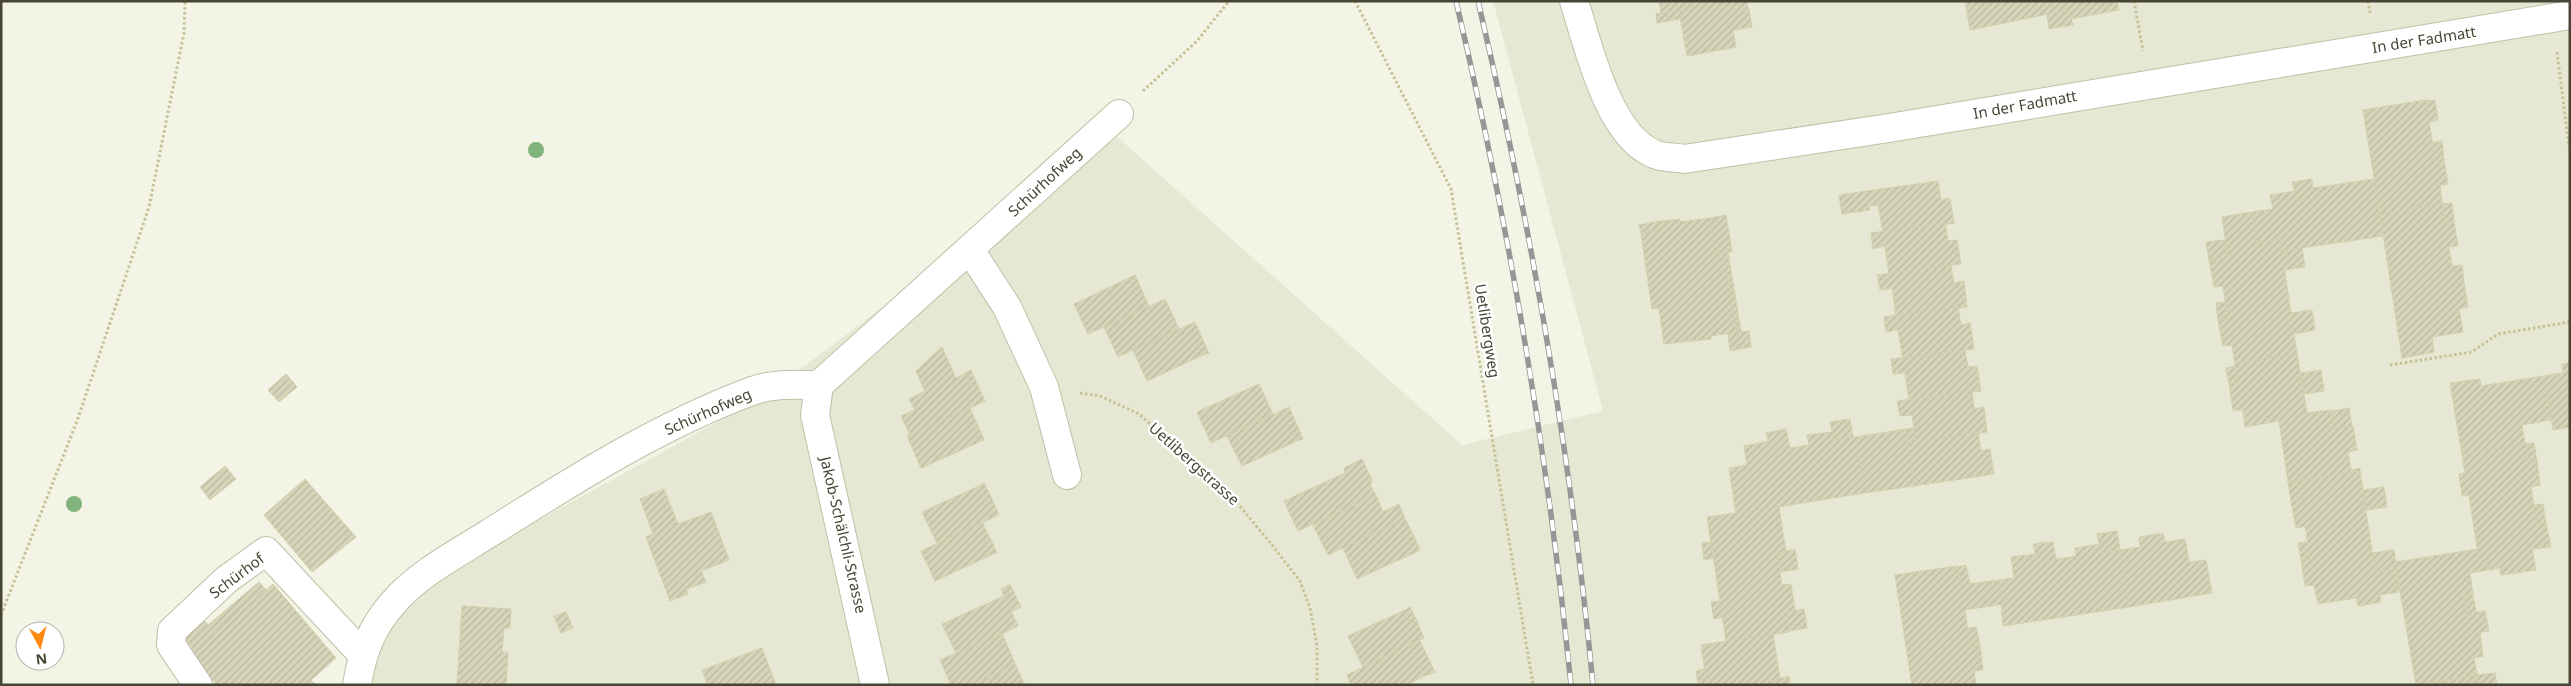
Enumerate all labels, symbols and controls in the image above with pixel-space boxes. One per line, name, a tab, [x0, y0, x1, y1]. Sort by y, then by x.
street label: In der Fadmatt	[2371, 21, 2478, 57]
street label: In der Fadmatt	[1972, 85, 2079, 123]
street label: Schürhofweg	[1003, 142, 1085, 220]
street label: Uetlibergweg	[1471, 282, 1505, 379]
street label: Schürhofweg	[661, 383, 754, 439]
street label: Uetlibergstrasse	[1145, 417, 1244, 509]
street label: Jakob-Schälchli-Strasse	[816, 452, 872, 615]
street label: Schürhof	[205, 548, 269, 602]
north arrow	[15, 621, 65, 671]
text: N	[35, 649, 48, 670]

